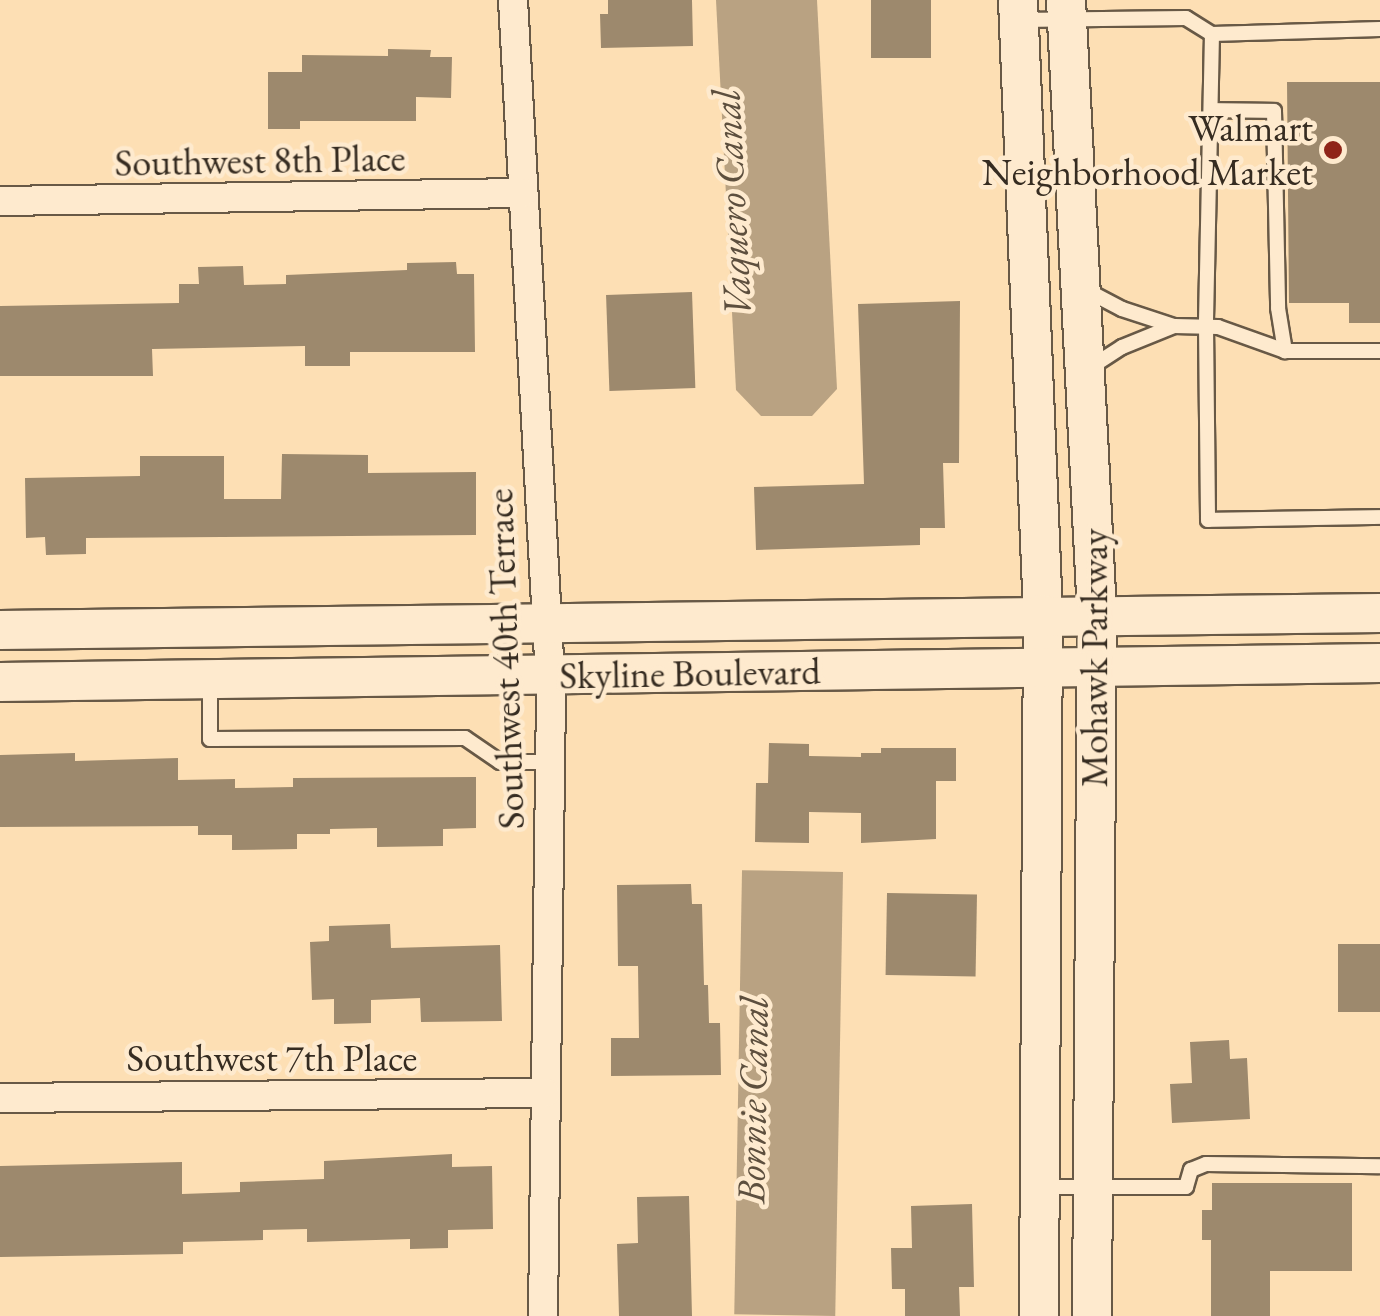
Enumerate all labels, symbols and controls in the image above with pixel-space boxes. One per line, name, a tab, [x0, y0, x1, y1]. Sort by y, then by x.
water label: Vaquero Canal	[701, 88, 761, 318]
place label: Walmart Neighborhood Market	[982, 105, 1313, 194]
street label: Southwest 8th Place	[114, 135, 406, 185]
marker: Walmart Neighborhood Market	[1322, 139, 1344, 161]
street label: Southwest 40th Terrace	[476, 488, 534, 830]
street label: Mohawk Parkway	[1071, 529, 1117, 787]
street label: Skyline Boulevard	[559, 648, 821, 698]
water label: Bonnie Canal	[726, 996, 778, 1204]
street label: Southwest 7th Place	[127, 1035, 417, 1081]

